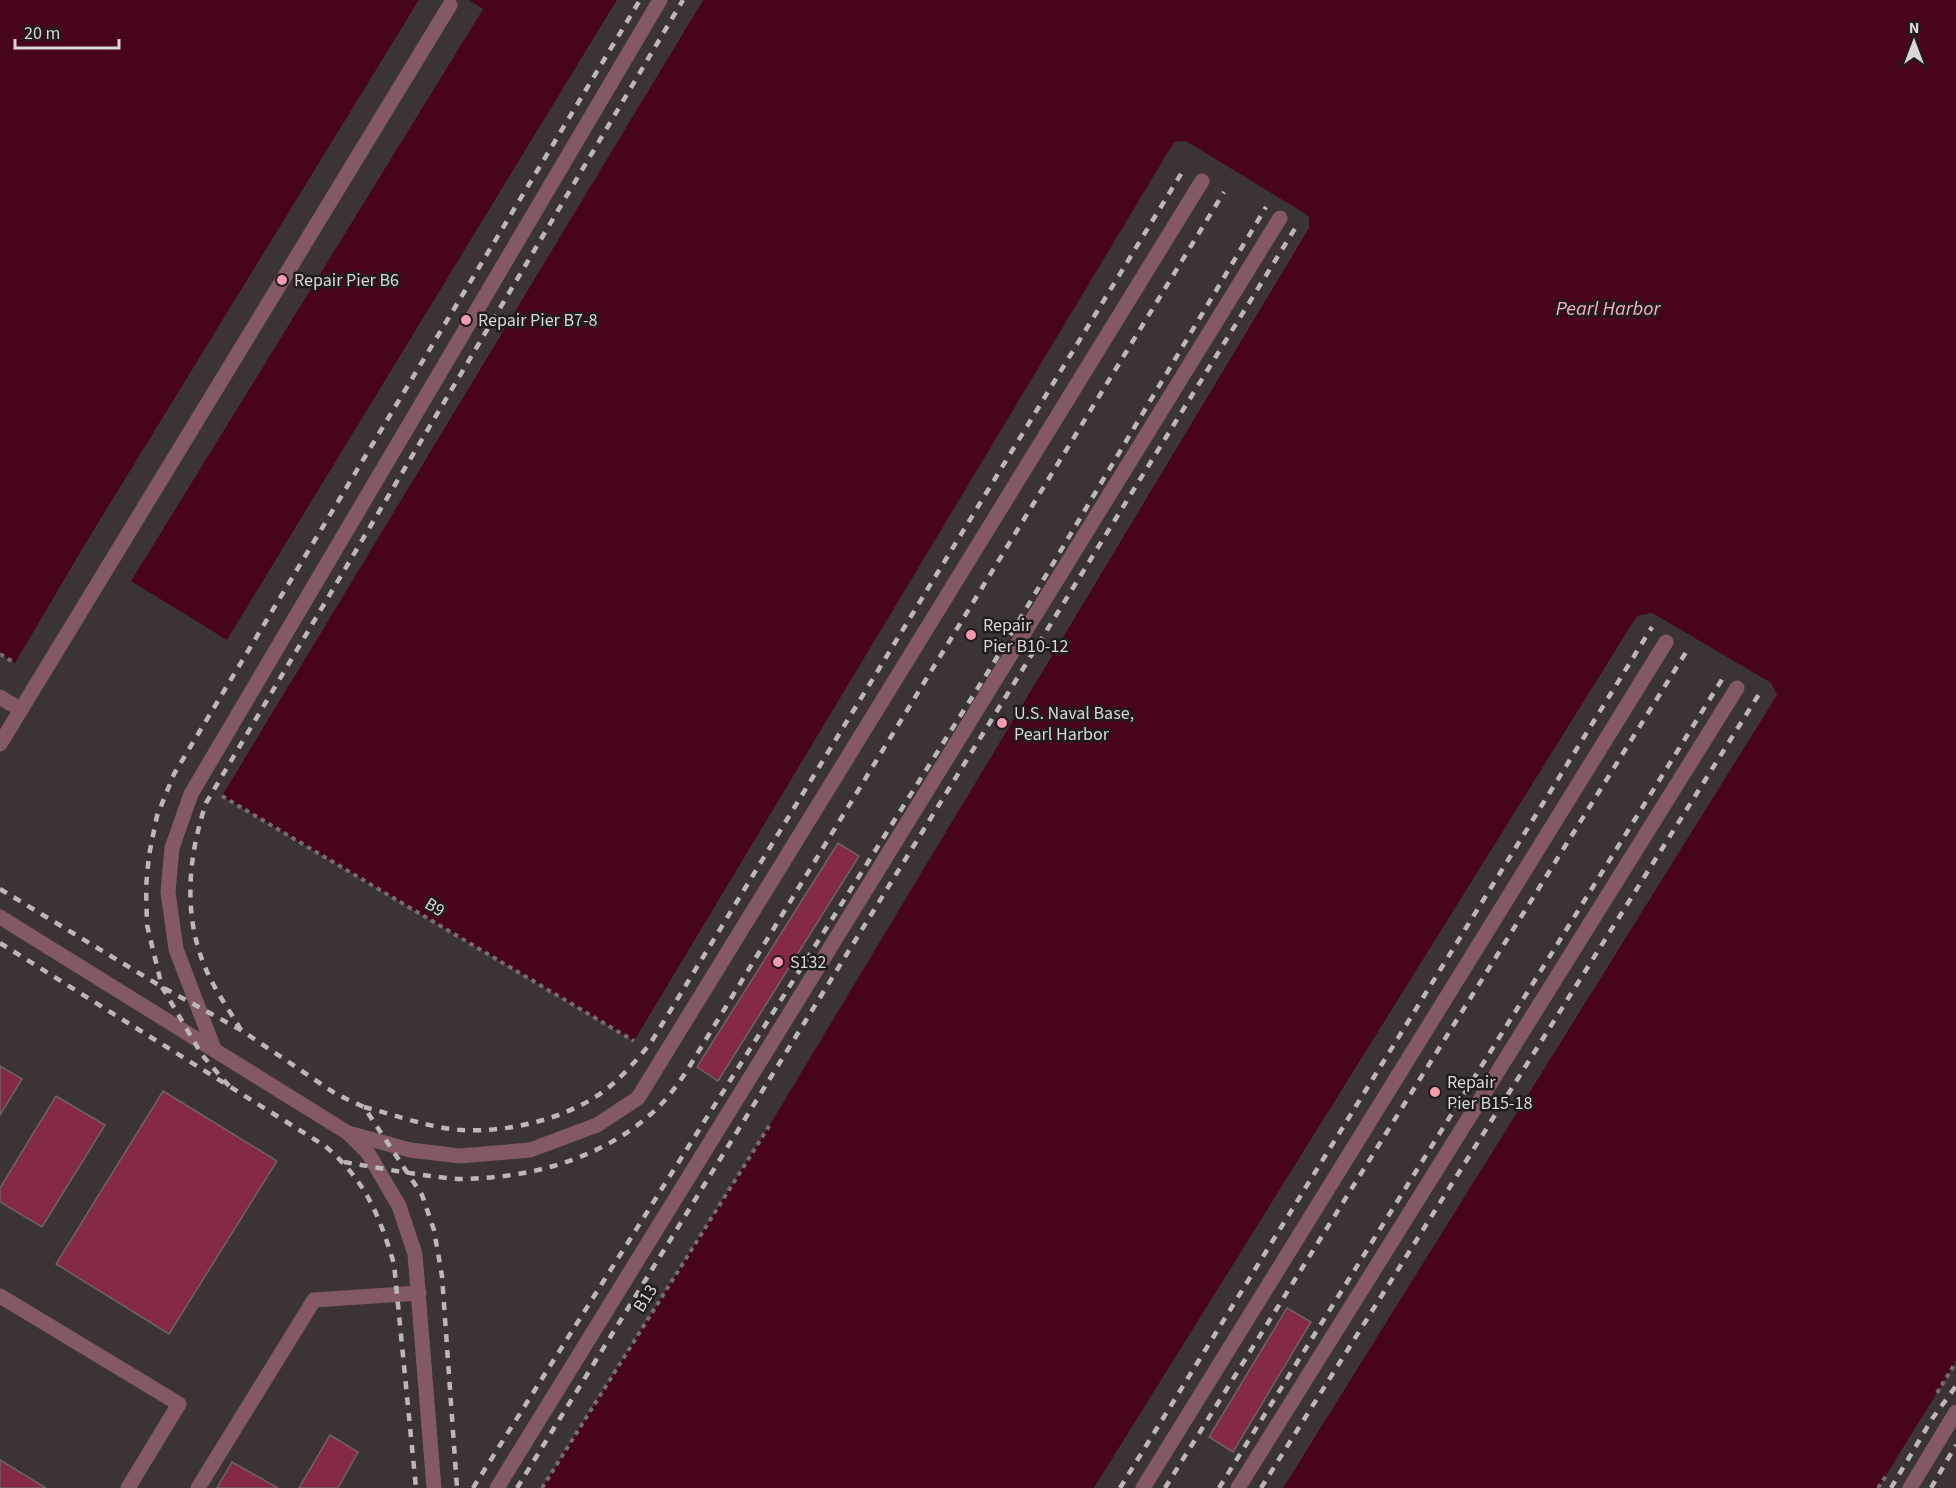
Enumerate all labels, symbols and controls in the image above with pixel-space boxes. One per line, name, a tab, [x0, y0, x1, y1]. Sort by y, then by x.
scale bar	[15, 12, 118, 50]
north arrow	[1884, 12, 1944, 72]
text: N	[1909, 17, 1919, 39]
text: 20 m	[24, 21, 60, 46]
place label: Repair Pier B6	[294, 268, 399, 293]
marker: Repair Pier B6	[275, 273, 289, 287]
water label: Pearl Harbor	[1556, 295, 1661, 323]
place label: Repair Pier B7-8	[478, 308, 598, 333]
marker: Repair Pier B7-8	[459, 313, 473, 327]
place label: Repair Pier B10-12	[983, 613, 1068, 659]
marker: Repair Pier B10-12	[964, 628, 978, 642]
place label: U.S. Naval Base, Pearl Harbor	[1014, 701, 1134, 747]
marker: U.S. Naval Base, Pearl Harbor	[995, 716, 1009, 730]
street label: B9	[420, 892, 450, 923]
place label: S132	[790, 950, 827, 975]
marker: S132	[771, 955, 785, 969]
place label: Repair Pier B15-18	[1447, 1070, 1532, 1116]
marker: Repair Pier B15-18	[1428, 1085, 1442, 1099]
street label: B13	[627, 1280, 664, 1317]

